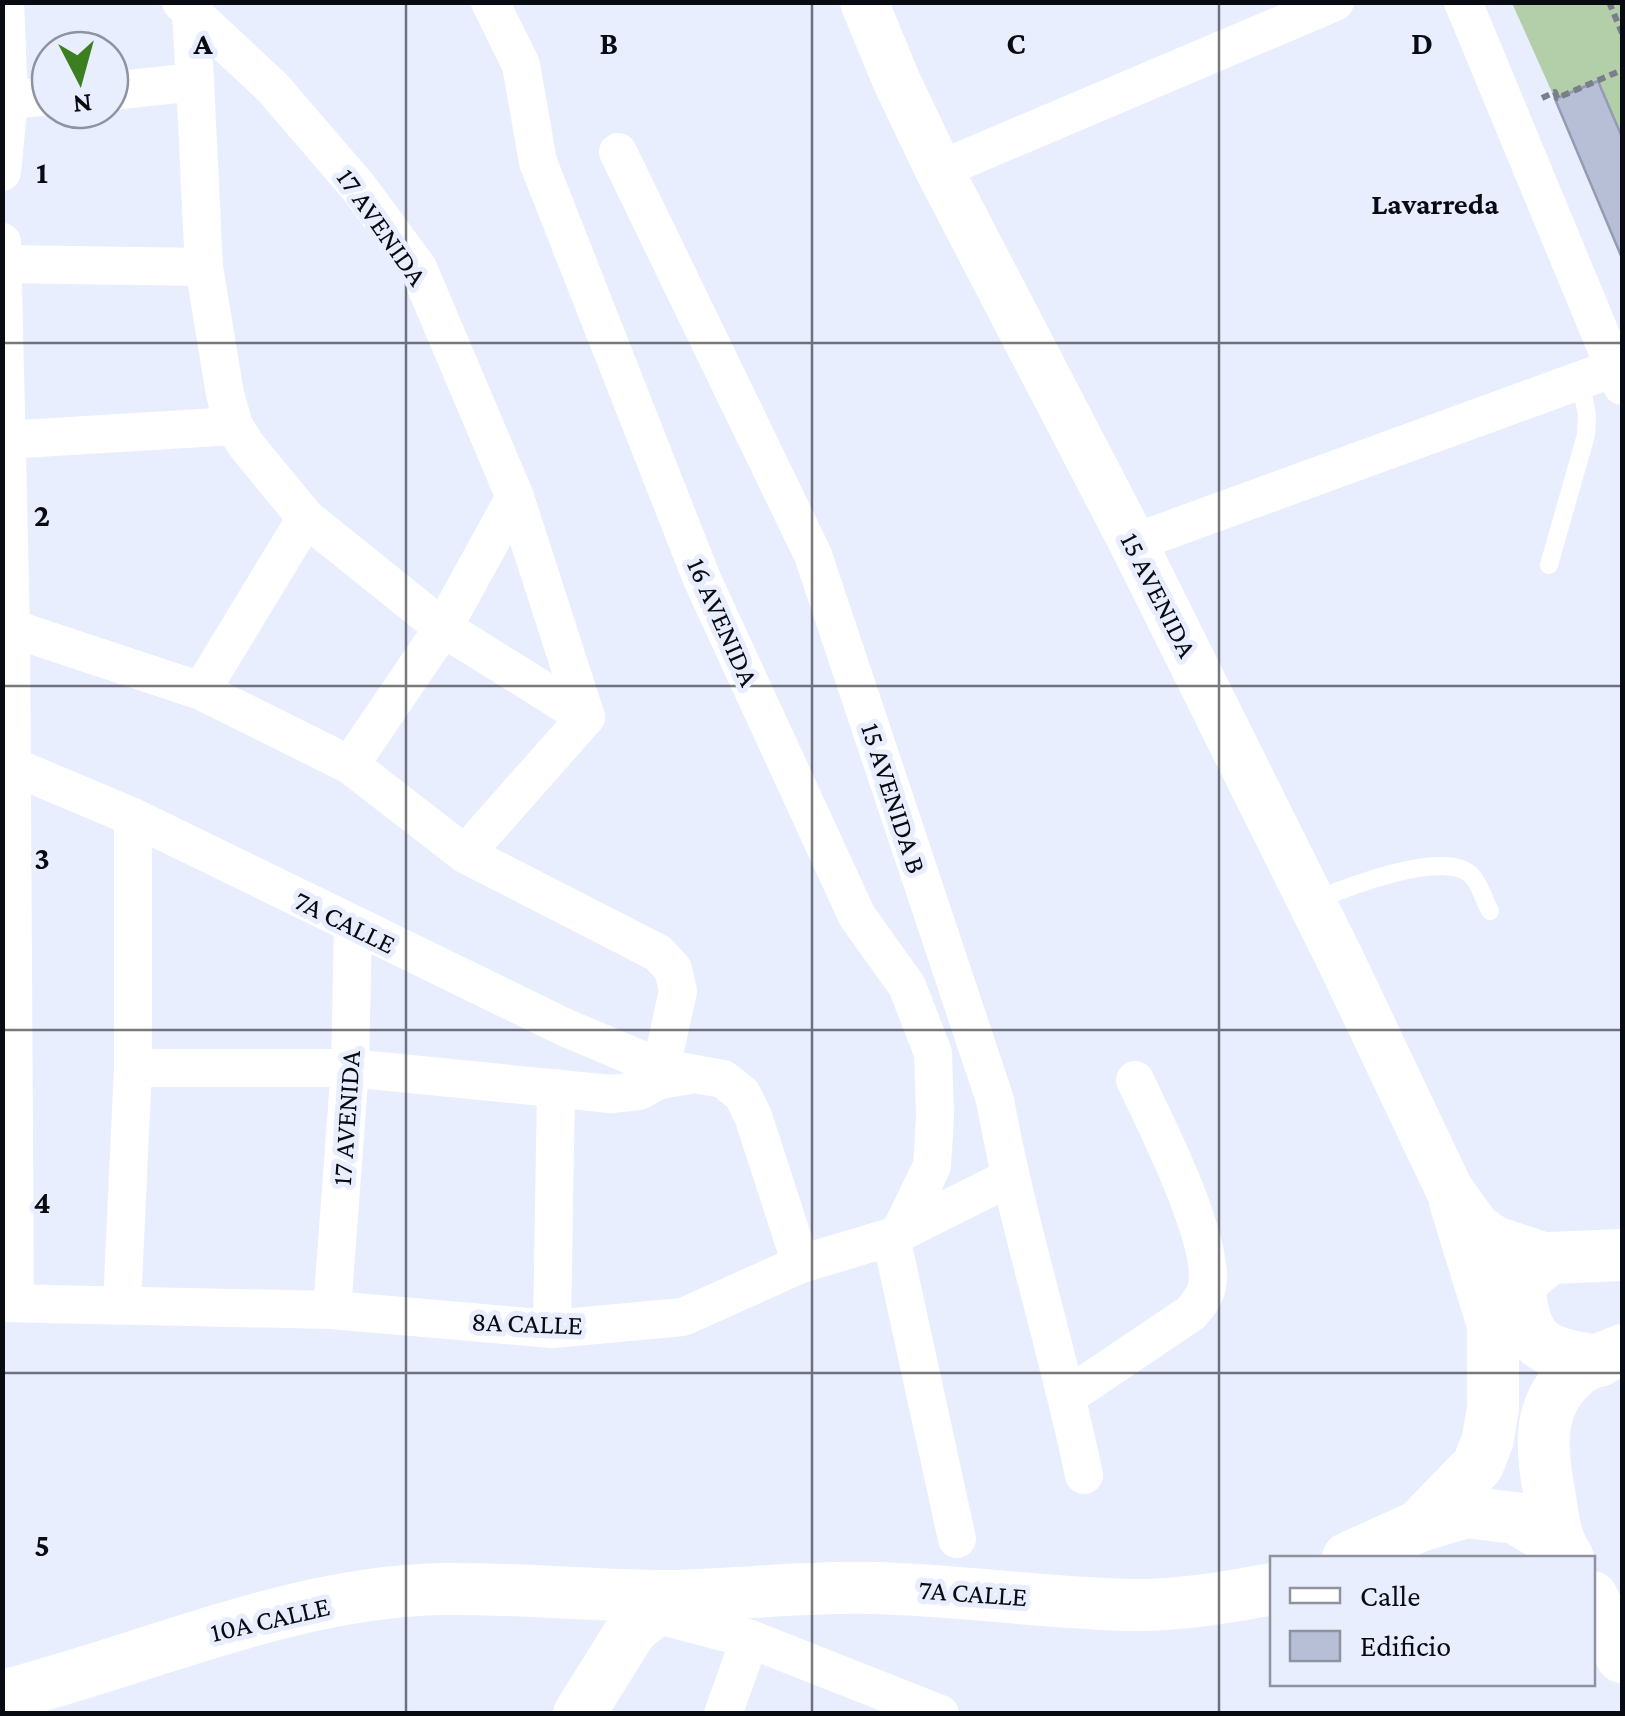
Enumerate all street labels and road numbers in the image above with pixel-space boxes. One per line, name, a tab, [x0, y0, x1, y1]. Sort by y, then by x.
street label: 17 AVENIDA	[330, 163, 434, 291]
street label: 15 AVENIDA	[1114, 528, 1204, 663]
street label: 16 AVENIDA	[681, 553, 765, 691]
street label: 15 AVENIDA B	[855, 719, 933, 877]
street label: 7A CALLE	[289, 884, 401, 960]
street label: 17 AVENIDA	[326, 1049, 366, 1187]
street label: 8A CALLE	[471, 1306, 583, 1340]
street label: 7A CALLE	[918, 1574, 1028, 1612]
street label: 10A CALLE	[207, 1590, 333, 1648]

